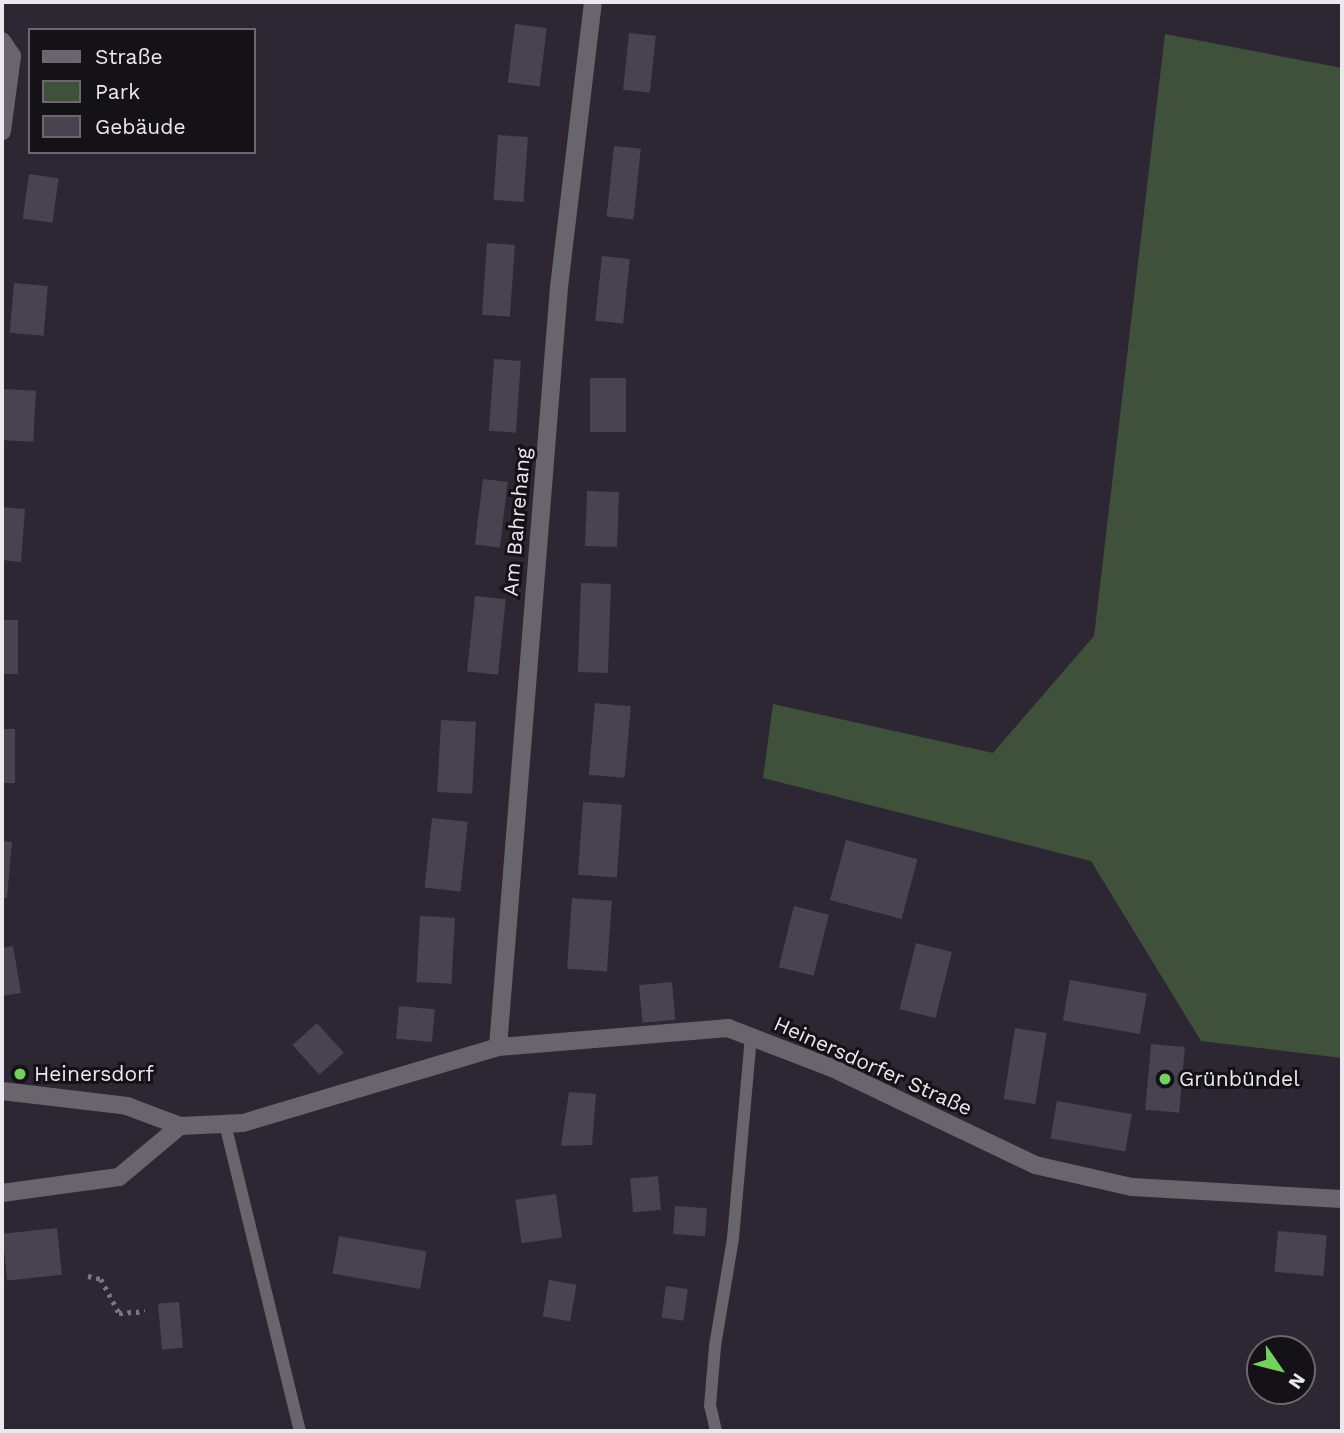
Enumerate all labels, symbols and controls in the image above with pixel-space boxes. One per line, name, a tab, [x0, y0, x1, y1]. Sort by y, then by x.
legend	[28, 28, 256, 154]
text: Straße	[95, 44, 163, 69]
text: Park	[95, 79, 140, 104]
text: Gebäude	[95, 114, 186, 139]
street label: Am Bahrehang	[498, 447, 536, 597]
street label: Heinersdorfer Straße	[770, 1011, 976, 1121]
place label: Heinersdorf	[34, 1061, 154, 1087]
marker: Heinersdorf	[12, 1066, 28, 1082]
place label: Grünbündel	[1179, 1066, 1300, 1092]
marker: Grünbündel	[1157, 1071, 1173, 1087]
north arrow	[1246, 1335, 1316, 1405]
text: N	[1284, 1369, 1310, 1394]

